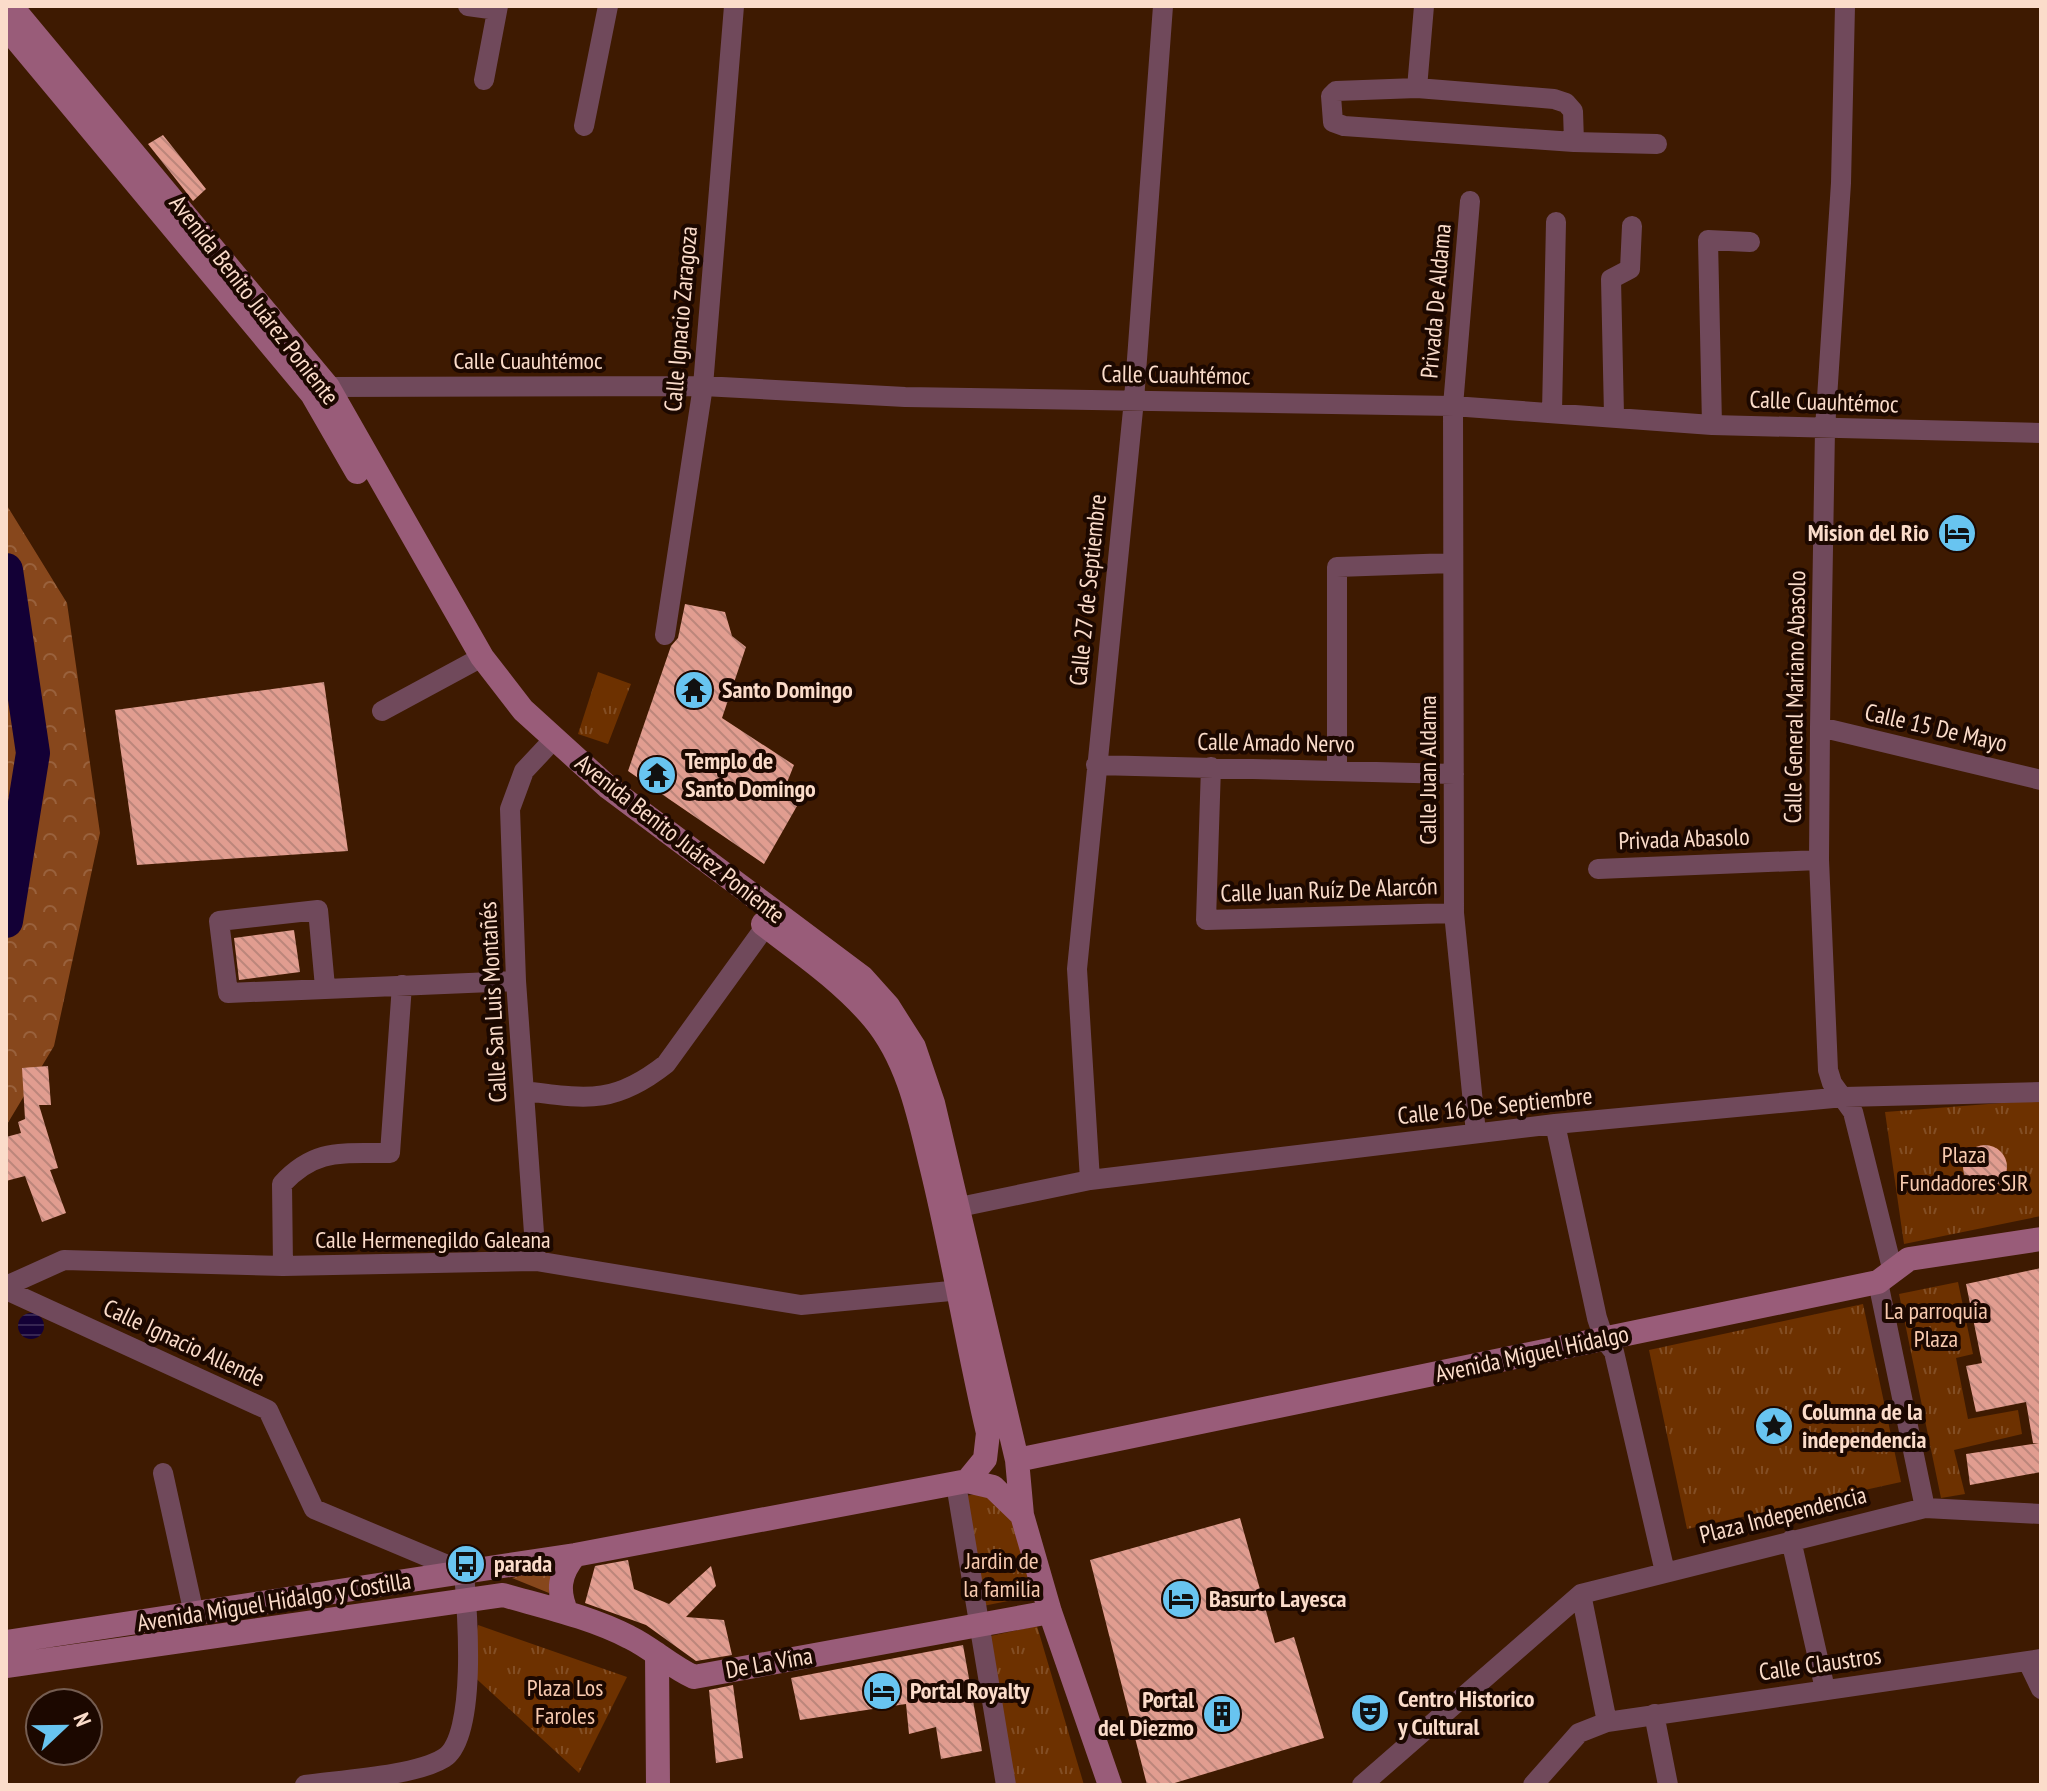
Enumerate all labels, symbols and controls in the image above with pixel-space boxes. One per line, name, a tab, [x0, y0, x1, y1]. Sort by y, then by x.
street label: Avenida Benito Juárez Poniente	[163, 189, 346, 411]
street label: Privada De Aldama	[1413, 222, 1458, 380]
street label: Calle Ignacio Zaragoza	[657, 225, 704, 413]
street label: Calle Cuauhtémoc	[454, 345, 603, 376]
street label: Calle Cuauhtémoc	[1101, 358, 1251, 391]
street label: Calle Cuauhtémoc	[1749, 383, 1899, 420]
street label: Calle 27 de Septiembre	[1062, 493, 1113, 687]
hotel icon: Mision del Rio	[1936, 512, 1978, 554]
place label: Mision del Rio	[1808, 517, 1929, 548]
street label: Calle General Mariano Abasolo	[1777, 570, 1812, 824]
temple icon: Santo Domingo	[673, 669, 715, 711]
place label: Santo Domingo	[722, 674, 853, 705]
street label: Calle Juan Aldama	[1412, 695, 1443, 845]
street label: Calle 15 De Mayo	[1862, 696, 2010, 759]
street label: Calle Amado Nervo	[1197, 726, 1355, 759]
place label: Templo de Santo Domingo	[685, 745, 816, 804]
street label: Avenida Benito Juárez Poniente	[569, 747, 791, 930]
temple icon: Templo de Santo Domingo	[636, 754, 678, 796]
street label: Privada Abasolo	[1618, 821, 1750, 856]
street label: Calle Juan Ruíz De Alarcón	[1220, 870, 1438, 909]
street label: Calle San Luis Montañés	[472, 901, 513, 1103]
street label: Calle 16 De Septiembre	[1396, 1080, 1594, 1131]
park label: Plaza Fundadores SJR	[1900, 1139, 2028, 1198]
street label: Calle Hermenegildo Galeana	[315, 1224, 551, 1255]
street label: Calle Ignacio Allende	[99, 1292, 270, 1393]
park label: La parroquia Plaza	[1884, 1295, 1988, 1354]
street label: Avenida Miguel Hidalgo	[1432, 1318, 1631, 1389]
place label: Columna de la independencia	[1802, 1396, 1926, 1455]
place icon: Columna de la independencia	[1753, 1405, 1795, 1447]
street label: Plaza Independencia	[1696, 1479, 1870, 1550]
bus stop icon: parada	[445, 1543, 487, 1585]
park label: Jardin de la familia	[963, 1545, 1041, 1604]
place label: parada	[494, 1548, 552, 1579]
street label: Avenida Miguel Hidalgo y Costilla	[135, 1565, 413, 1638]
hotel icon: Basurto Layesca	[1160, 1578, 1202, 1620]
place label: Basurto Layesca	[1209, 1583, 1347, 1614]
street label: De La Vina	[723, 1640, 815, 1685]
street label: Calle Claustros	[1757, 1640, 1883, 1687]
hotel icon: Portal Royalty	[861, 1670, 903, 1712]
park label: Plaza Los Faroles	[527, 1672, 603, 1731]
place label: Portal Royalty	[910, 1675, 1030, 1706]
place label: Centro Historico y Cultural	[1397, 1683, 1535, 1742]
place label: Portal del Diezmo	[1098, 1684, 1194, 1743]
north arrow	[24, 1687, 104, 1767]
theatre icon: Centro Historico y Cultural	[1349, 1692, 1391, 1734]
building icon: Portal del Diezmo	[1201, 1693, 1243, 1735]
text: N	[67, 1709, 98, 1730]

